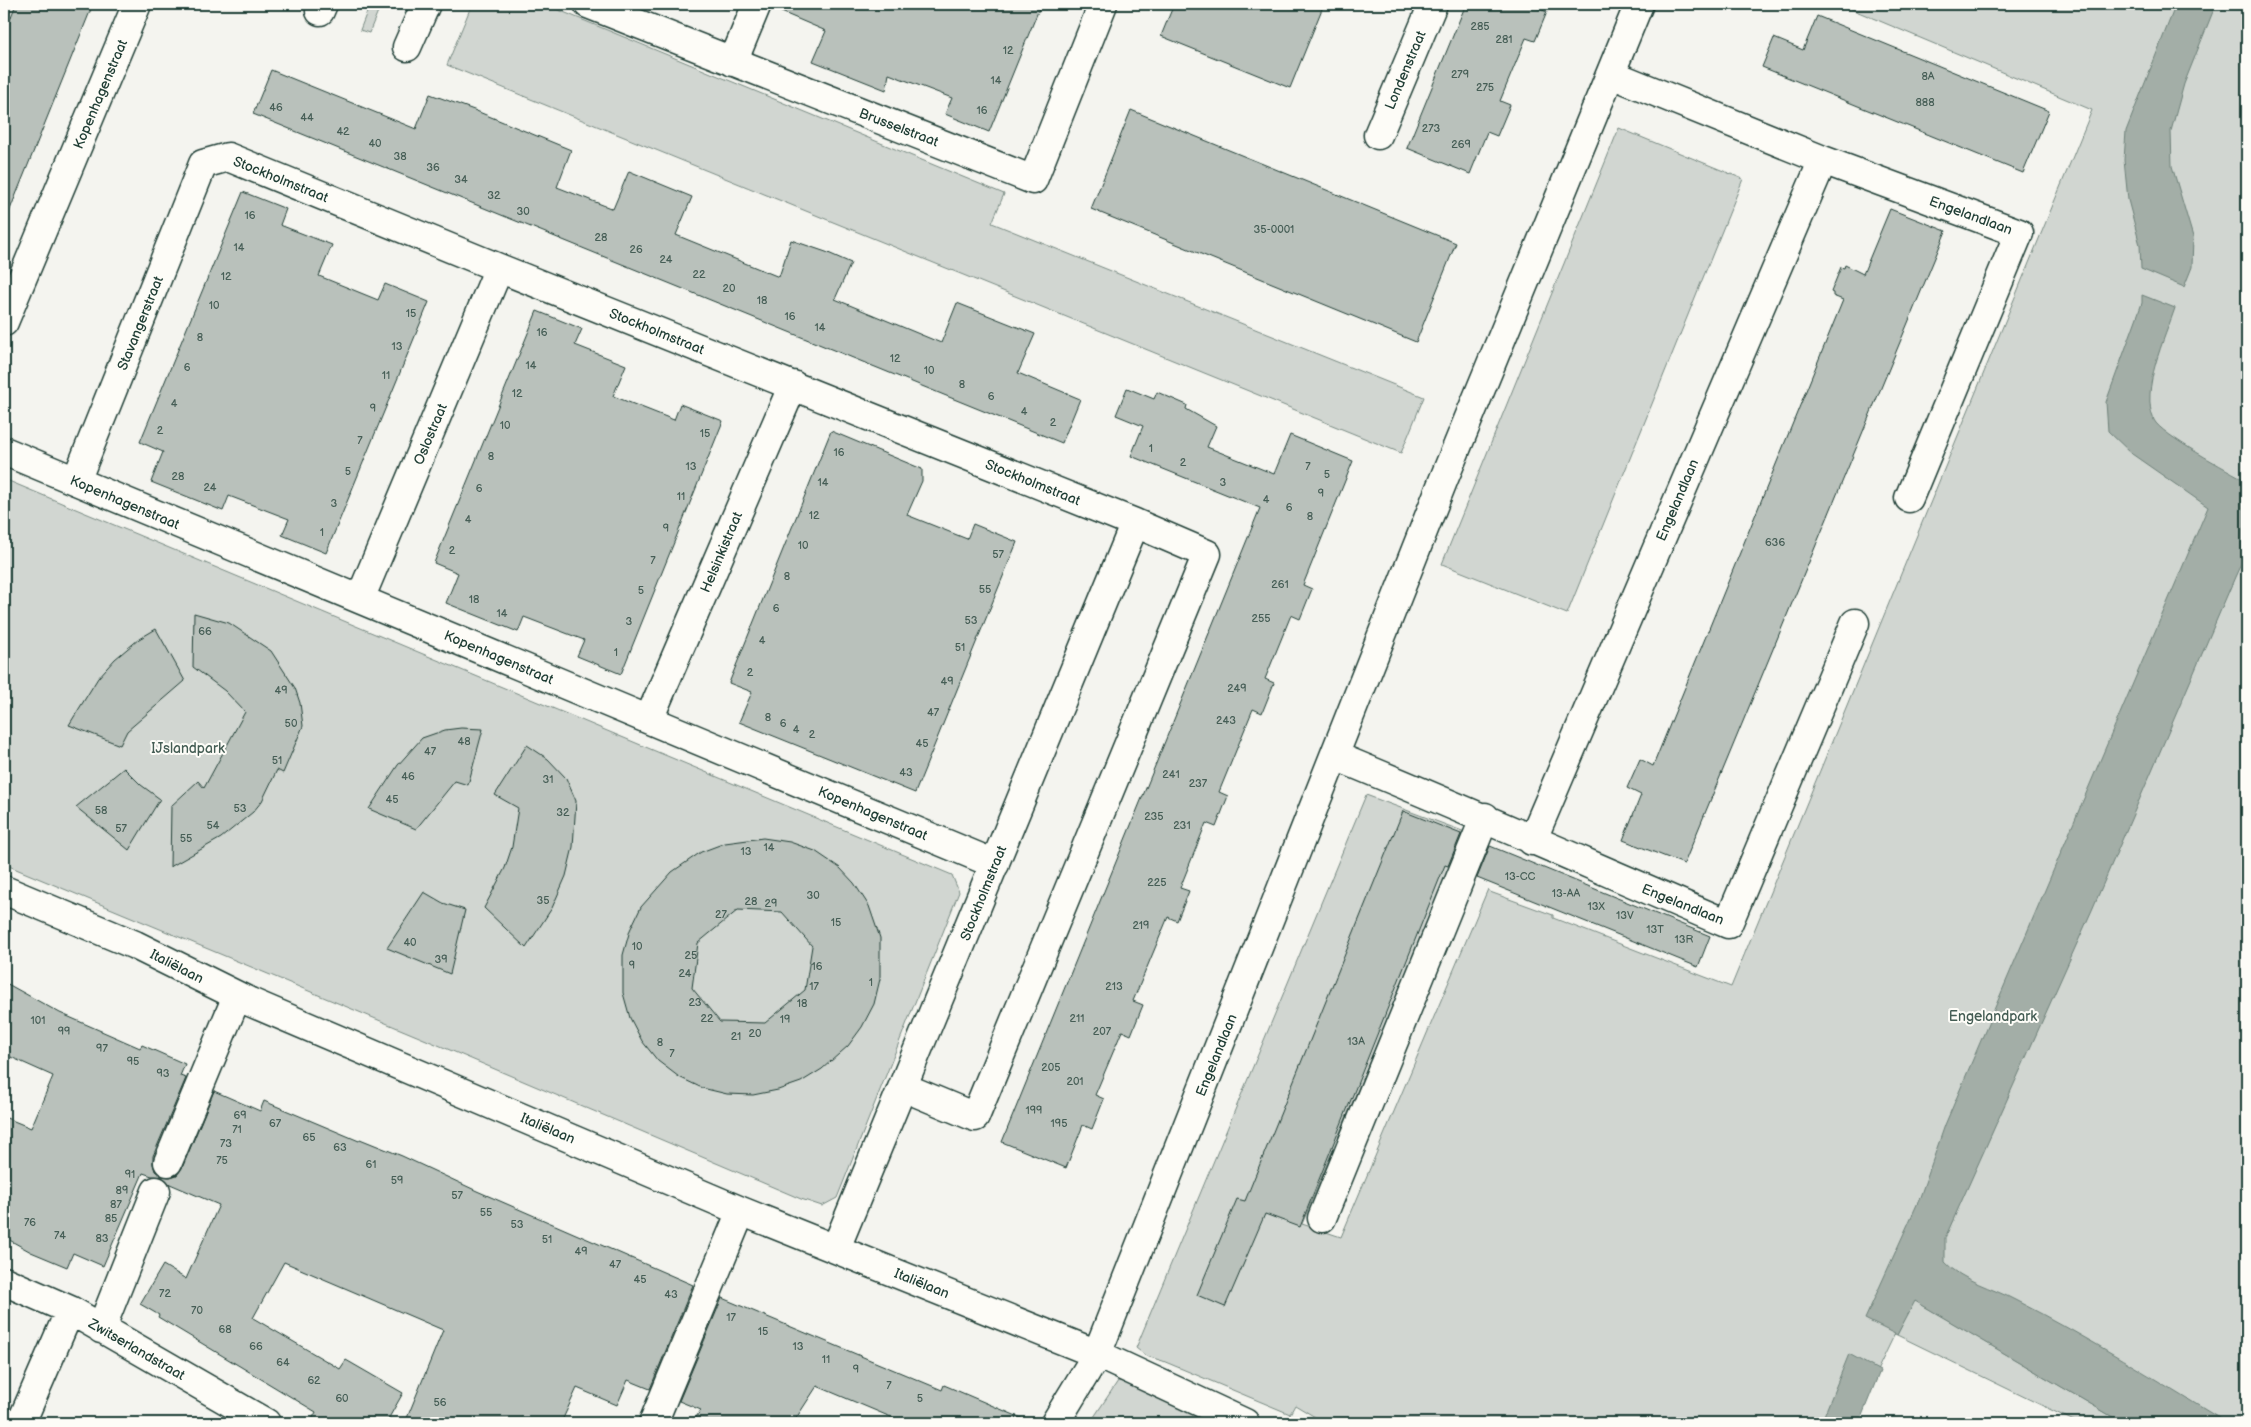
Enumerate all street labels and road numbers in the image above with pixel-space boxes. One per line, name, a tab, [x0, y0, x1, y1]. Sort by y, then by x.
street label: Londenstraat	[1381, 28, 1430, 112]
street label: Kopenhagenstraat	[70, 36, 131, 151]
street label: Brusselstraat	[857, 105, 942, 151]
street label: Stockholmstraat	[231, 153, 332, 207]
street label: Engelandlaan	[1927, 193, 2015, 238]
street label: Stavangerstraat	[114, 273, 167, 373]
street label: Stockholmstraat	[607, 305, 708, 359]
street label: Oslostraat	[410, 400, 451, 467]
street label: Stockholmstraat	[983, 456, 1084, 510]
street label: Engelandlaan	[1653, 457, 1702, 544]
street label: Kopenhagenstraat	[68, 472, 183, 533]
street label: Helsinkistraat	[697, 509, 746, 595]
street label: Kopenhagenstraat	[442, 627, 557, 688]
street label: Kopenhagenstraat	[816, 783, 931, 844]
street label: Stockholmstraat	[957, 842, 1011, 943]
street label: Engelandlaan	[1639, 880, 1726, 929]
street label: Italiëlaan	[147, 946, 206, 987]
street label: Engelandlaan	[1192, 1012, 1241, 1099]
street label: Italiëlaan	[518, 1109, 578, 1148]
street label: Italiëlaan	[892, 1265, 952, 1302]
street label: Zwitserlandstraat	[85, 1314, 189, 1384]

